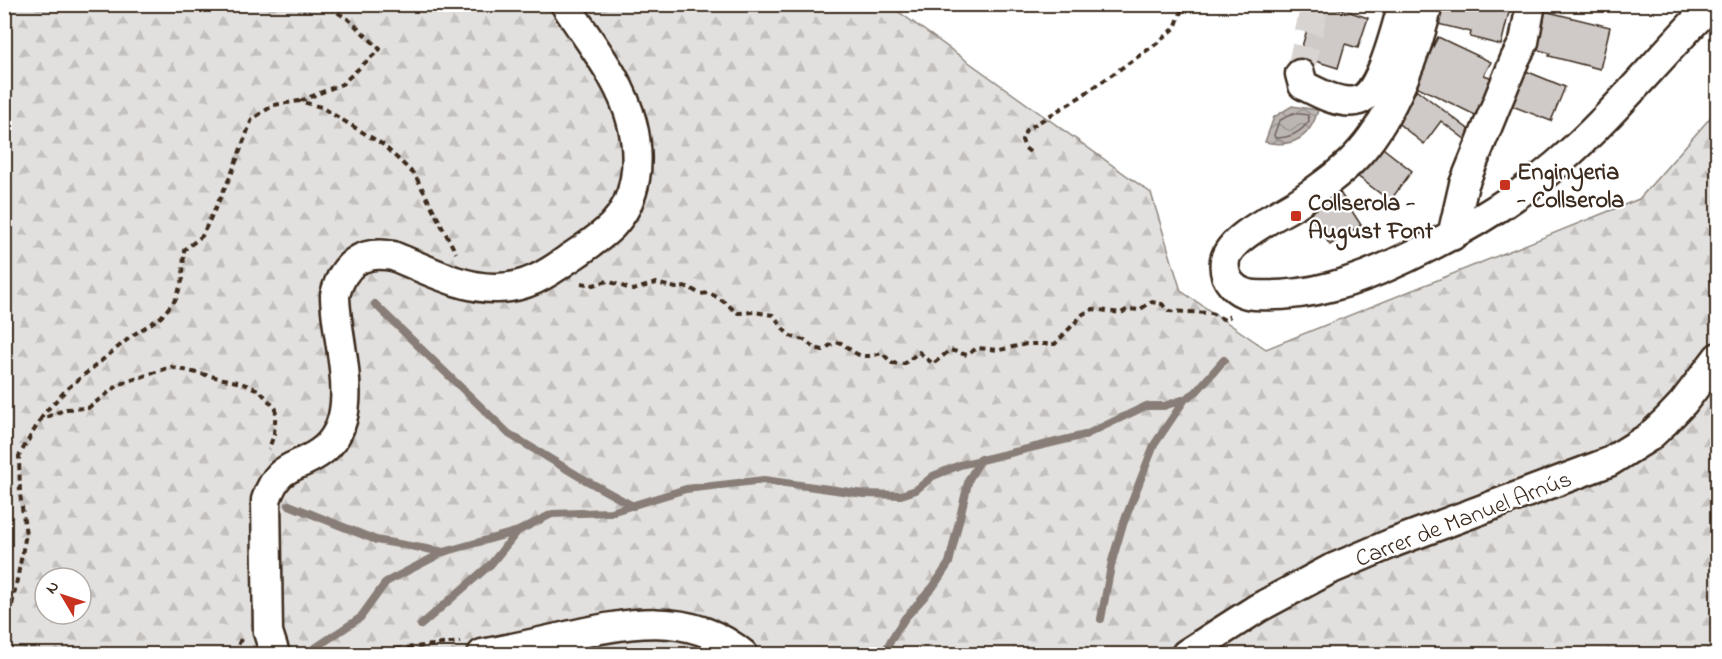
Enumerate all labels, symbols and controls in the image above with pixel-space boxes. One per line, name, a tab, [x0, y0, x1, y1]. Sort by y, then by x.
place label: Enginyeria - Collserola	[1516, 156, 1624, 219]
marker: Enginyeria - Collserola	[1498, 178, 1512, 192]
place label: Collserola - August Font	[1308, 187, 1434, 251]
marker: Collserola - August Font	[1289, 209, 1303, 223]
street label: Carrer de Manuel Arnús	[1351, 463, 1577, 578]
north arrow	[33, 566, 93, 626]
text: N	[40, 576, 66, 600]

